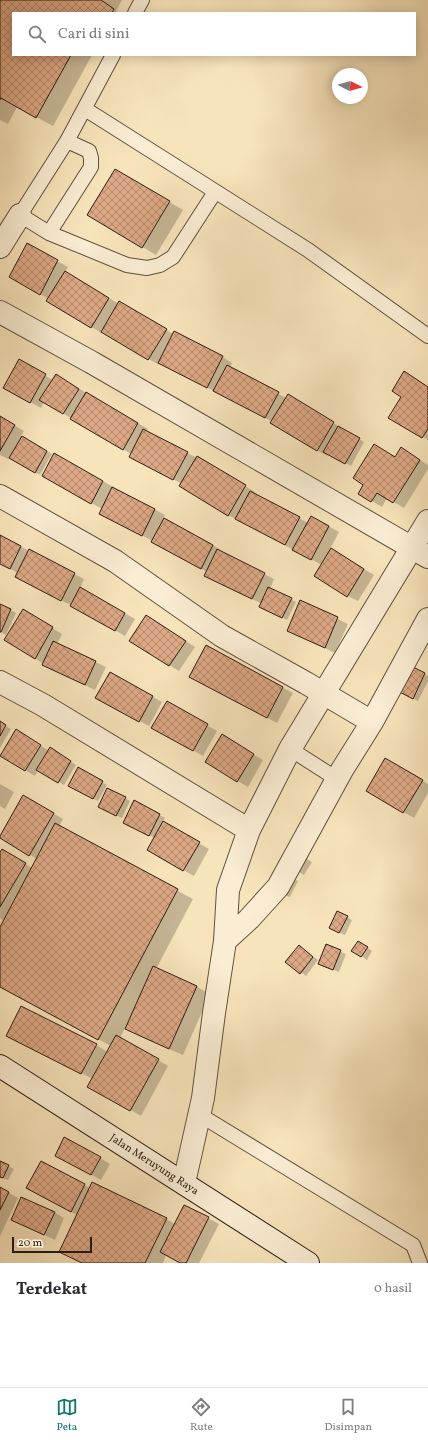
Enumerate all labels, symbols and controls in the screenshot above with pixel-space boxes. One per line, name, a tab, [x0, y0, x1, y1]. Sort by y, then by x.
search box	[12, 12, 416, 56]
icon: search	[26, 23, 48, 45]
text: Cari di sini	[58, 24, 129, 45]
north arrow	[332, 68, 368, 104]
street label: Jalan Meruyung Raya	[107, 1131, 202, 1199]
scale bar	[12, 1235, 92, 1254]
text: 20 m	[18, 1236, 42, 1251]
text: Terdekat	[16, 1278, 87, 1301]
text: 0 hasil	[374, 1280, 412, 1298]
tab: Peta	[56, 1396, 78, 1435]
tab: Rute	[190, 1396, 213, 1435]
tab: Disimpan	[325, 1396, 372, 1435]

